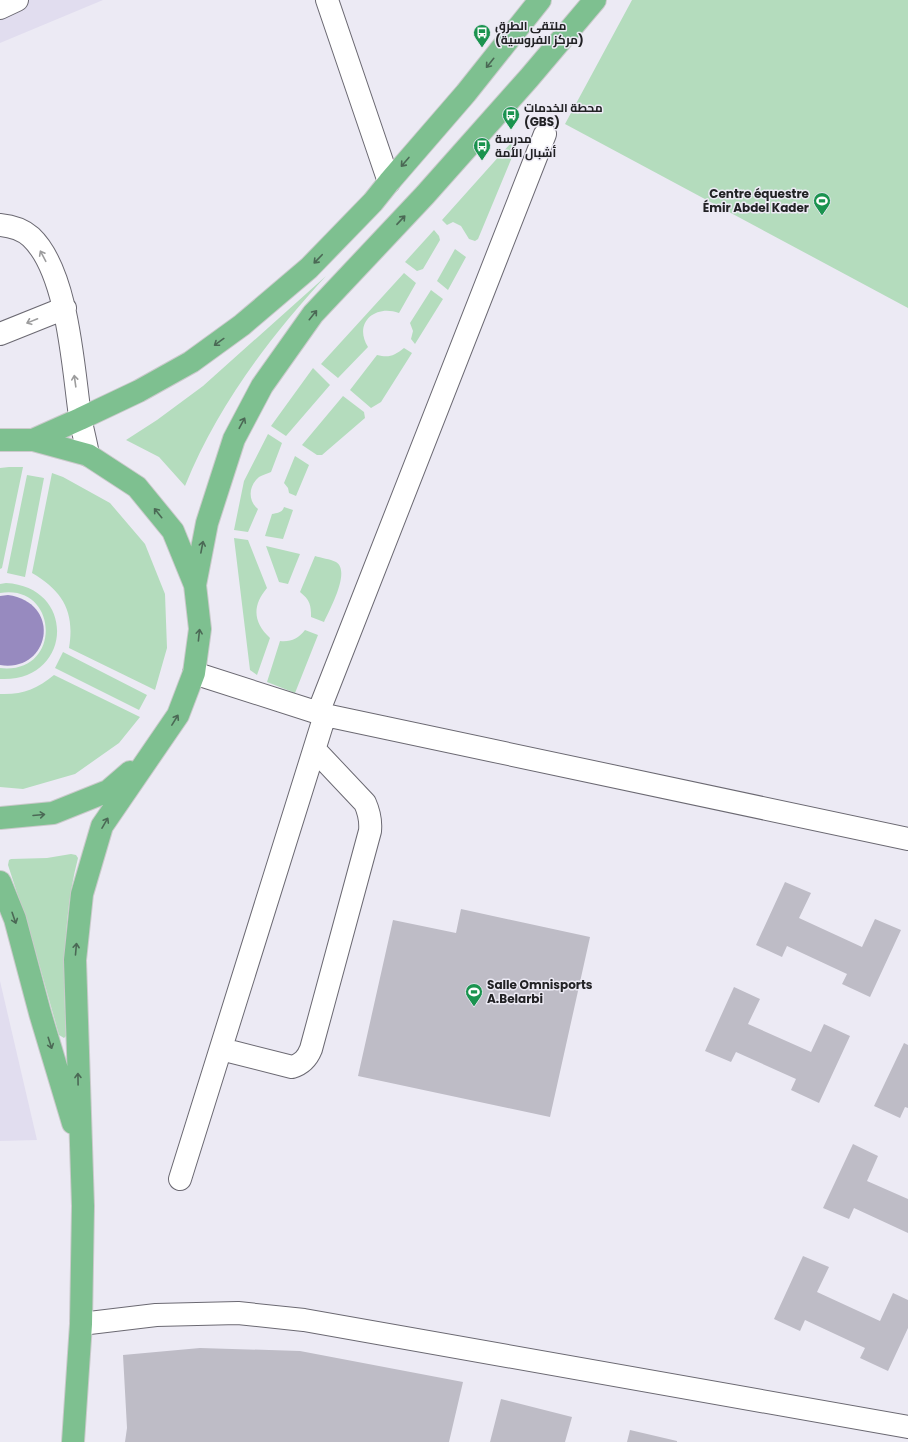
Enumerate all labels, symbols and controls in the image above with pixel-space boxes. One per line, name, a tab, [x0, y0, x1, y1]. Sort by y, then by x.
place label: ملتقى الطرق (مركز الفروسية)	[495, 17, 584, 48]
bus stop icon: ملتقى الطرق (مركز الفروسية)	[472, 23, 492, 48]
one-way arrow	[485, 58, 494, 69]
place label: محطة الخدمات (GBS)	[524, 99, 603, 130]
bus stop icon: محطة الخدمات (GBS)	[501, 105, 521, 130]
place label: مدرسة أشبال الأمة	[495, 130, 556, 161]
bus stop icon: مدرسة أشبال الأمة	[472, 136, 492, 161]
one-way arrow	[401, 157, 410, 167]
place label: Centre équestre Émir Abdel Kader	[703, 185, 810, 216]
sports icon: Centre équestre Émir Abdel Kader	[812, 191, 832, 216]
one-way arrow	[397, 214, 406, 225]
one-way arrow	[39, 250, 47, 262]
one-way arrow	[314, 254, 323, 264]
one-way arrow	[309, 309, 317, 320]
one-way arrow	[27, 318, 39, 325]
one-way arrow	[213, 338, 224, 346]
one-way arrow	[71, 375, 79, 388]
one-way arrow	[239, 418, 246, 430]
one-way arrow	[154, 508, 163, 519]
one-way arrow	[198, 540, 206, 553]
one-way arrow	[195, 629, 202, 642]
one-way arrow	[171, 714, 179, 725]
one-way arrow	[32, 811, 45, 818]
one-way arrow	[101, 817, 109, 829]
one-way arrow	[11, 912, 19, 924]
one-way arrow	[73, 943, 80, 956]
place label: Salle Omnisports A.Belarbi	[487, 976, 593, 1007]
sports icon: Salle Omnisports A.Belarbi	[464, 982, 484, 1007]
one-way arrow	[46, 1037, 54, 1049]
one-way arrow	[74, 1073, 82, 1086]

